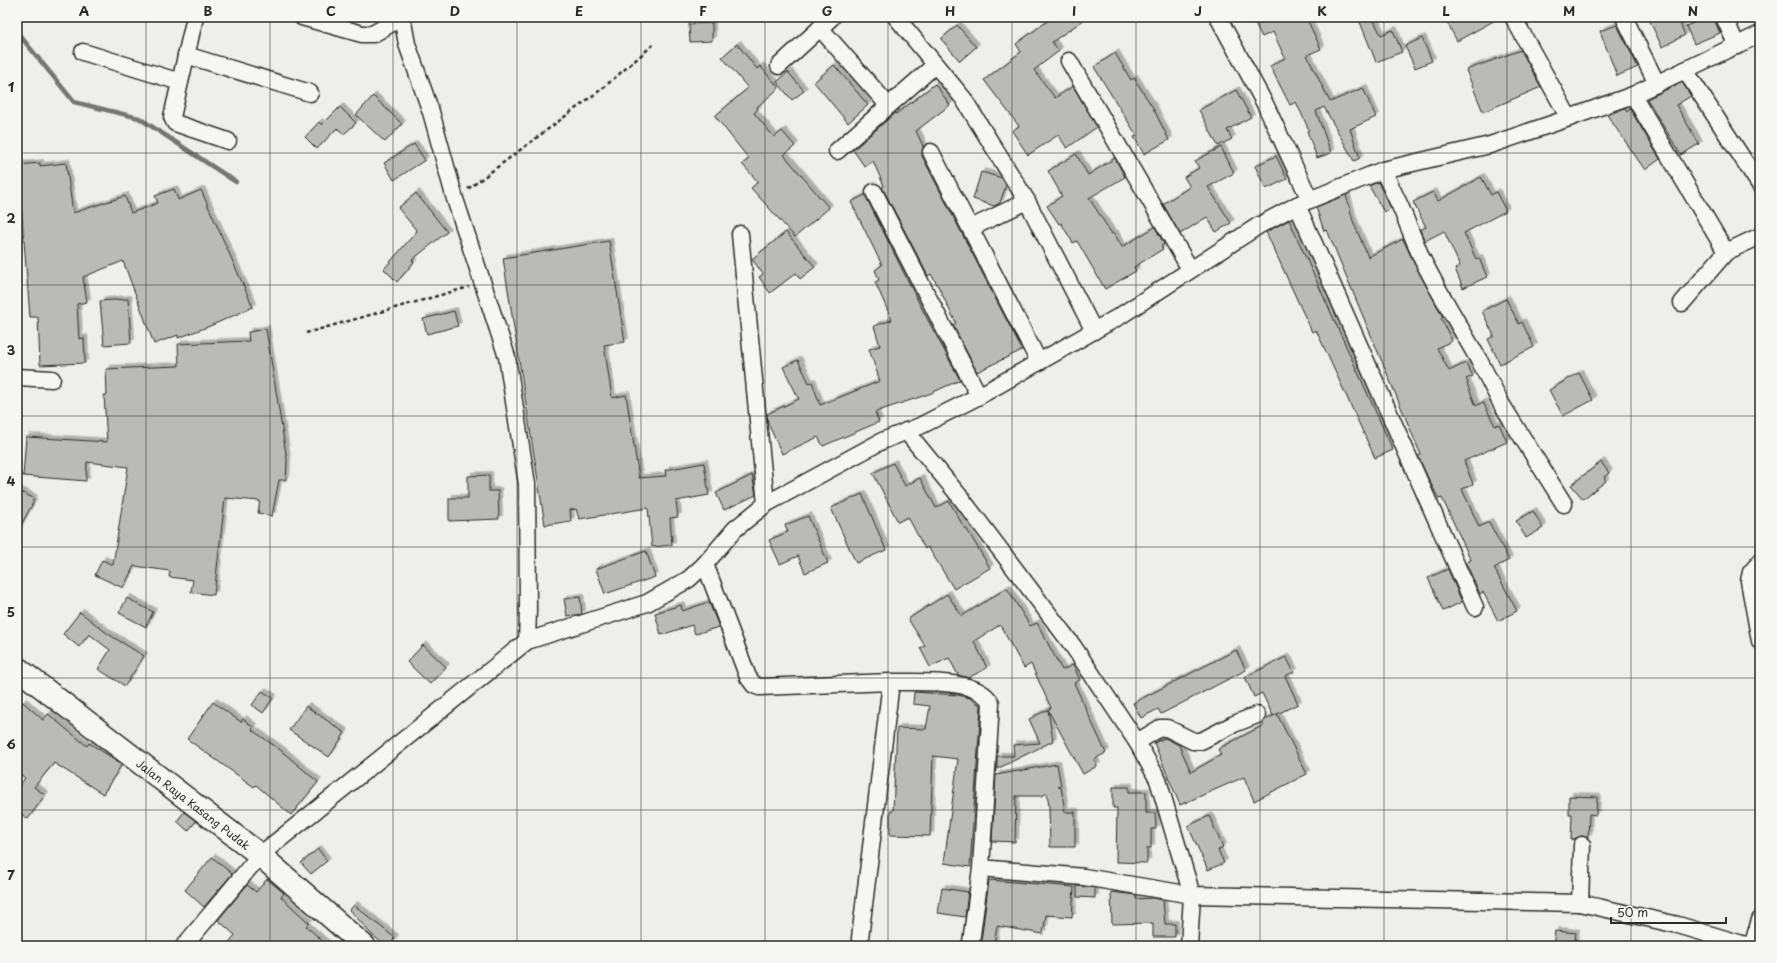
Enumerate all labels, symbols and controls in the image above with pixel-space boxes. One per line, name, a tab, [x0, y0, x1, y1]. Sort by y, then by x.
text: A	[79, 1, 89, 20]
text: B	[204, 1, 213, 20]
text: C	[326, 1, 336, 20]
text: D	[450, 1, 460, 20]
text: E	[575, 1, 583, 20]
text: F	[699, 1, 707, 20]
text: G	[822, 1, 832, 20]
text: H	[945, 1, 955, 20]
text: I	[1072, 1, 1076, 20]
text: J	[1194, 1, 1202, 20]
text: K	[1317, 1, 1327, 20]
text: L	[1442, 1, 1450, 20]
text: M	[1563, 1, 1575, 20]
text: N	[1688, 1, 1698, 20]
text: 1	[8, 77, 14, 96]
text: 2	[6, 208, 16, 227]
text: 3	[7, 340, 16, 359]
text: 4	[7, 471, 16, 490]
text: 5	[7, 602, 15, 621]
text: 6	[6, 734, 16, 753]
street label: Jalan Raya Kasang Pudak	[133, 755, 255, 854]
text: 7	[7, 865, 15, 884]
scale bar	[1611, 899, 1726, 925]
text: 50 m	[1617, 903, 1648, 921]

